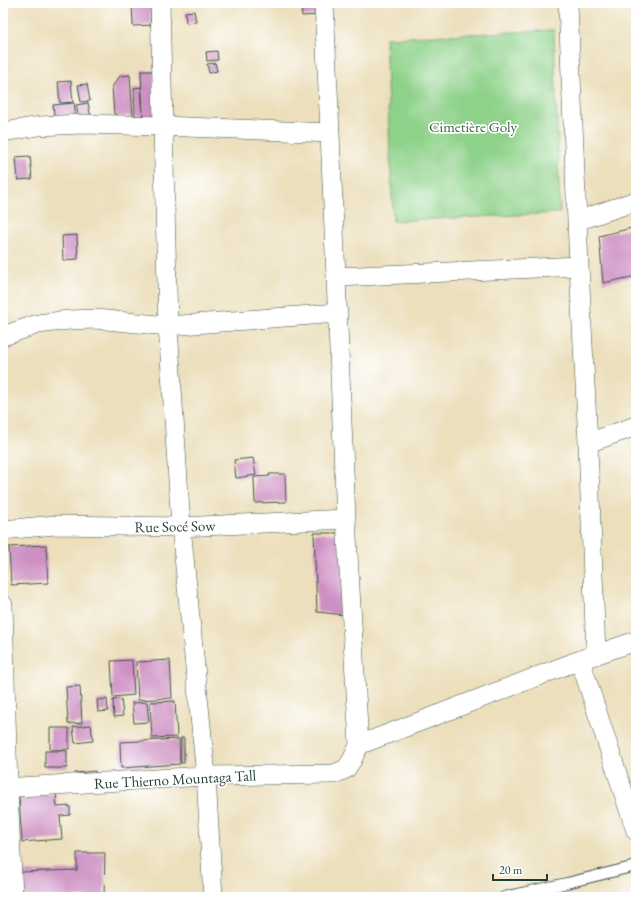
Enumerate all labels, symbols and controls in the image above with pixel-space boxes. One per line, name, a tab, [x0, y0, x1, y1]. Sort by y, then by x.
park label: Cimetière Goly	[429, 117, 518, 136]
street label: Rue Socé Sow	[134, 516, 216, 536]
street label: Rue Thierno Mountaga Tall	[93, 765, 257, 793]
scale bar	[493, 856, 547, 882]
text: 20 m	[499, 862, 523, 878]

